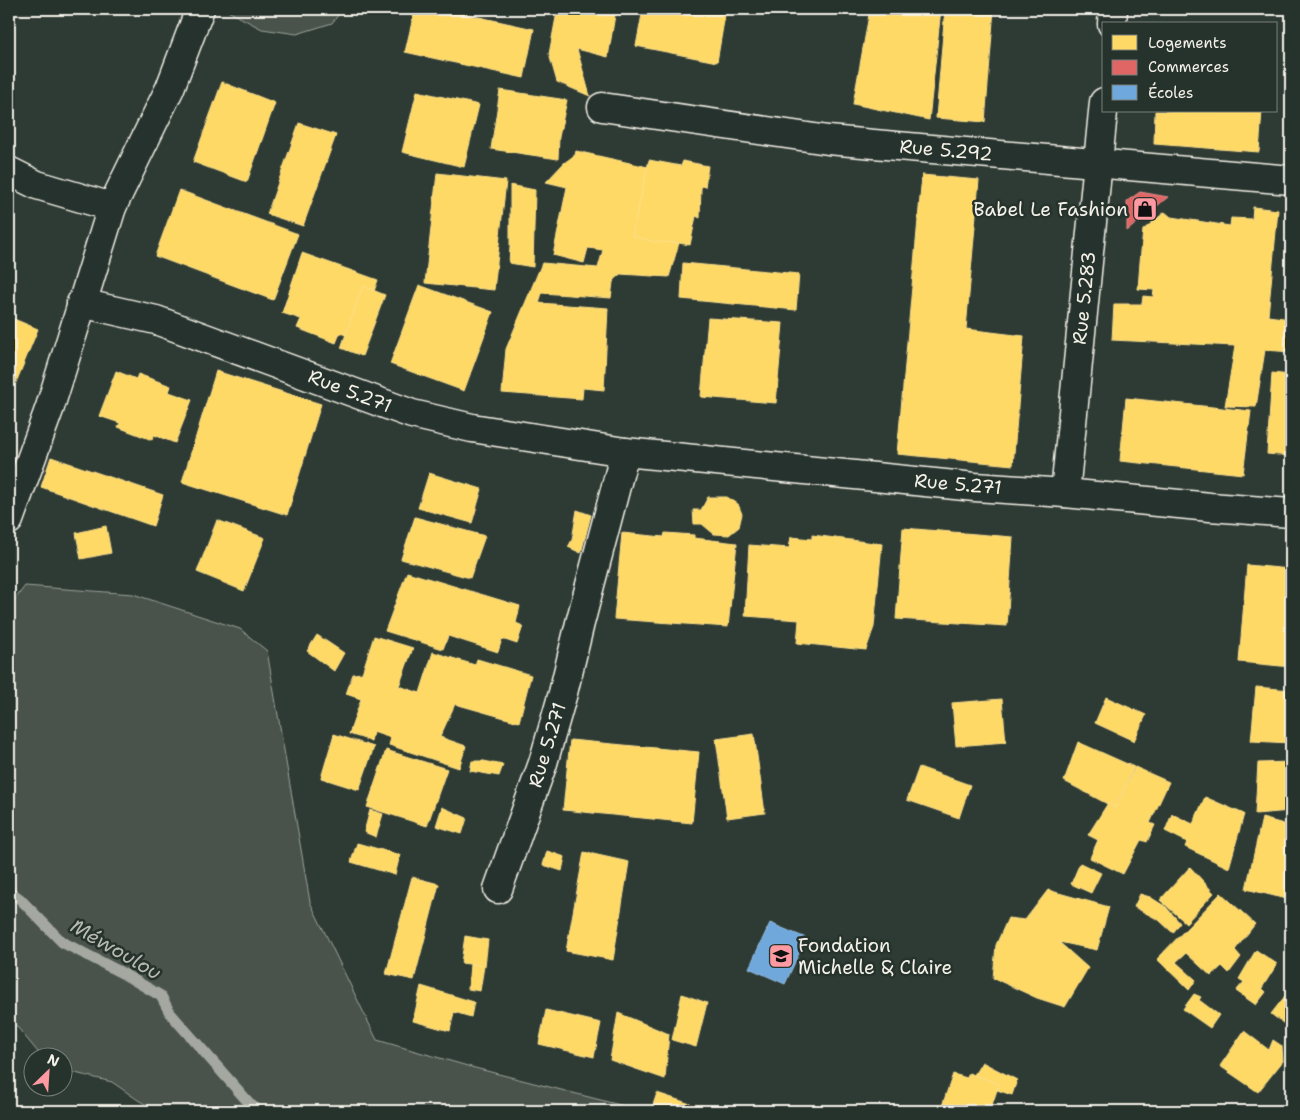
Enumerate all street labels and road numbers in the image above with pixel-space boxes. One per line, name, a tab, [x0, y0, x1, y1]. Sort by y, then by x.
street label: Rue 5.292	[898, 133, 994, 167]
street label: Rue 5.283	[1067, 250, 1101, 346]
street label: Rue 5.271	[305, 364, 395, 418]
street label: Rue 5.271	[913, 468, 1003, 500]
street label: Rue 5.271	[522, 699, 572, 791]

